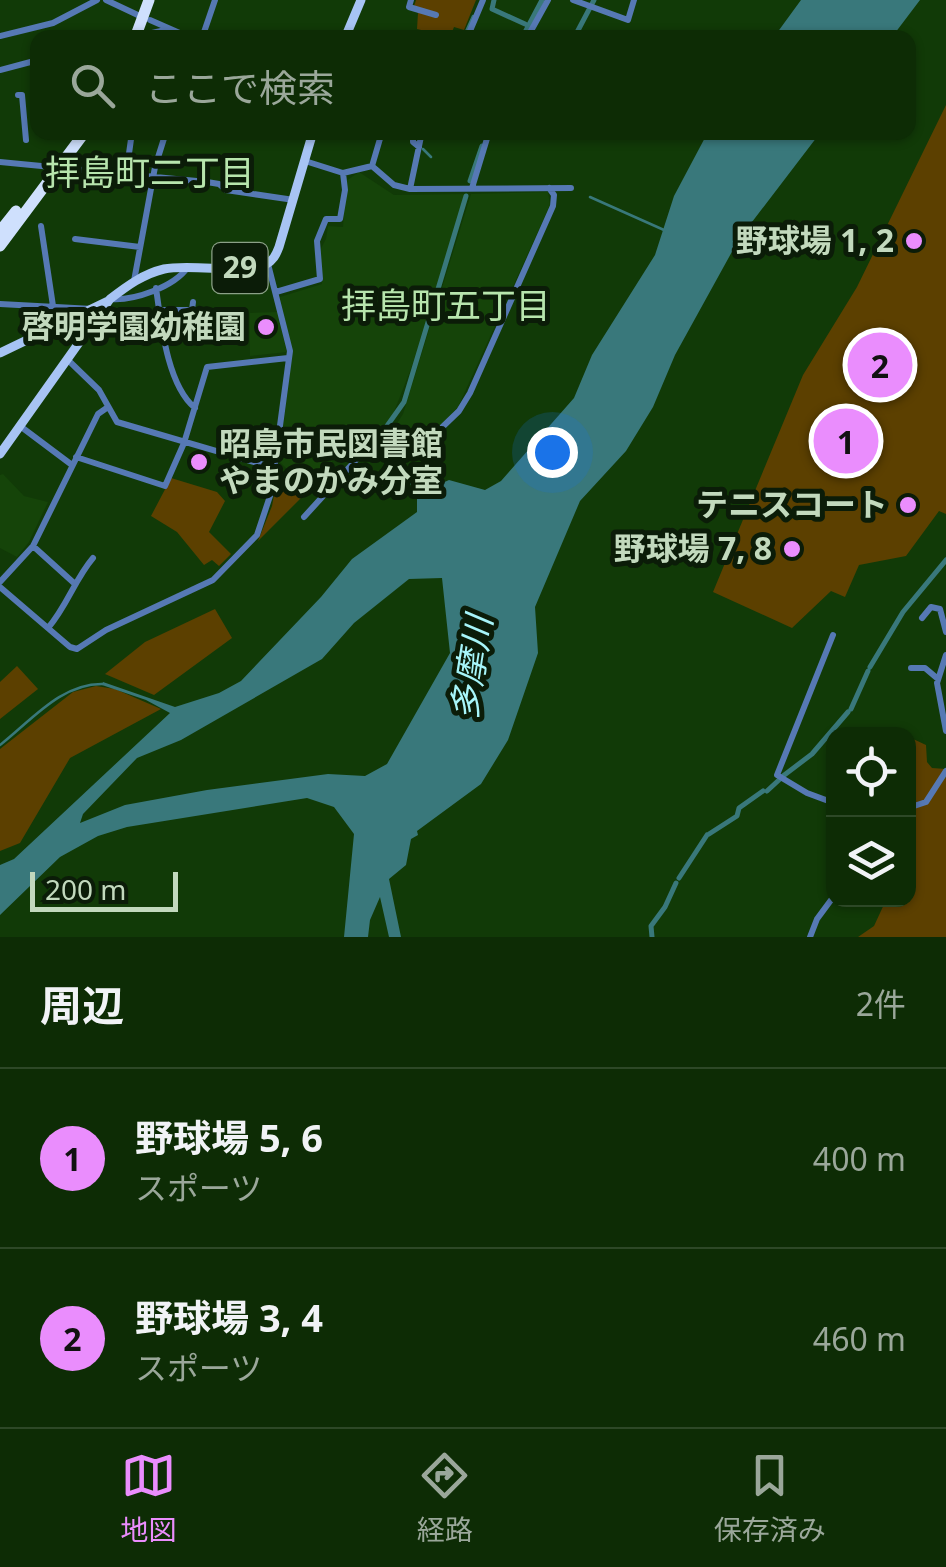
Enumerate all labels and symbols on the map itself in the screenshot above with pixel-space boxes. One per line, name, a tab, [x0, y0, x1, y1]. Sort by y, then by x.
district label: 拝島町二丁目	[45, 148, 255, 195]
place label: 野球場 1, 2	[736, 218, 894, 261]
marker: 野球場 1, 2	[903, 230, 925, 252]
road number: 29	[212, 243, 268, 293]
district label: 拝島町五丁目	[341, 281, 551, 328]
place label: 啓明学園幼稚園	[22, 304, 246, 347]
marker: 啓明学園幼稚園	[255, 316, 277, 338]
pin: 2	[848, 328, 912, 402]
pin: 1	[814, 404, 878, 478]
place label: 昭島市民図書館 やまのかみ分室	[219, 421, 443, 501]
your location	[527, 427, 578, 478]
marker: 昭島市民図書館 やまのかみ分室	[188, 451, 210, 473]
place label: テニスコート	[696, 482, 888, 525]
marker: テニスコート	[897, 494, 919, 516]
place label: 野球場 7, 8	[614, 526, 772, 569]
marker: 野球場 7, 8	[781, 538, 803, 560]
water label: 多摩川	[439, 608, 503, 723]
scale bar	[30, 867, 178, 911]

